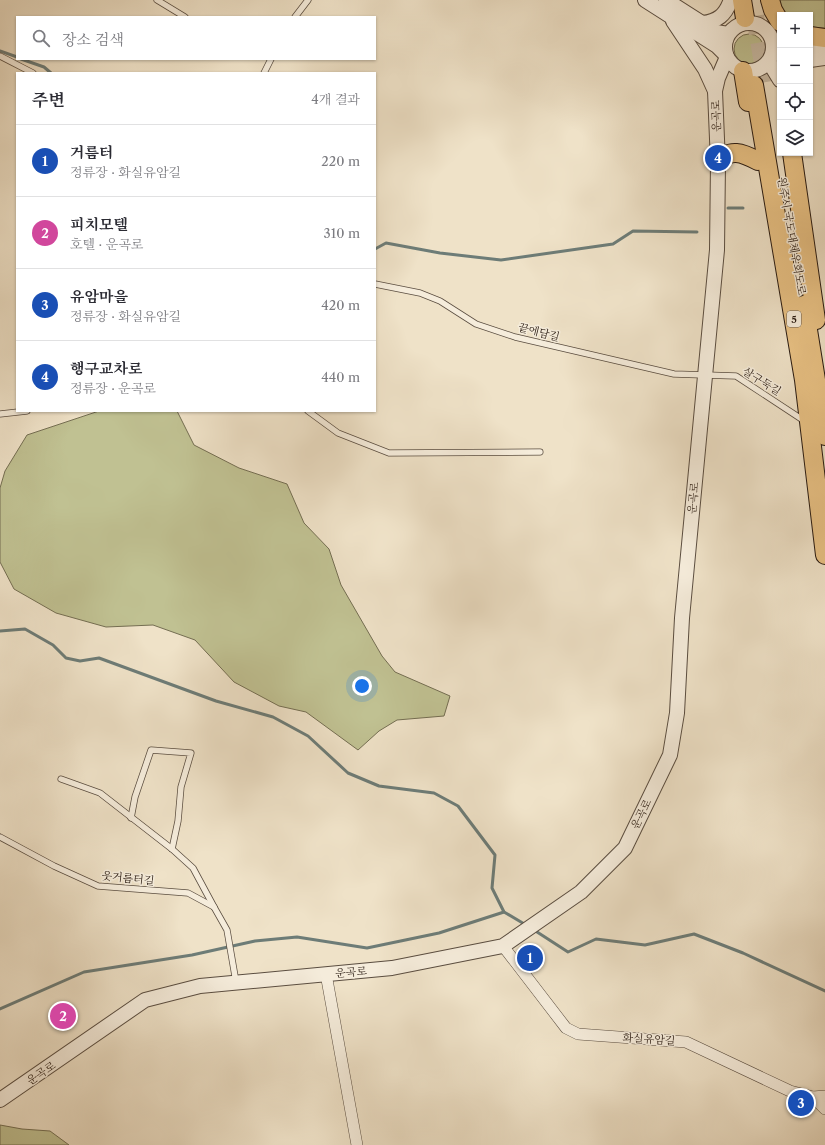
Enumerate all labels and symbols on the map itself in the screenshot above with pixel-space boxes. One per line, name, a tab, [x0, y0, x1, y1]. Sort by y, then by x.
street label: 운곡로	[708, 99, 724, 132]
pin: 4	[705, 143, 731, 173]
street label: 원주시 국도대체우회도로	[775, 176, 809, 297]
road number: 5	[787, 311, 801, 327]
street label: 끝에담길	[517, 320, 561, 344]
street label: 살구둑길	[740, 364, 784, 398]
street label: 운곡로	[685, 481, 701, 514]
your location	[352, 676, 372, 696]
street label: 운곡로	[628, 796, 654, 831]
street label: 웃거름터길	[101, 868, 155, 888]
pin: 1	[517, 943, 543, 973]
street label: 운곡로	[335, 964, 368, 980]
pin: 2	[50, 1001, 76, 1031]
street label: 화실유암길	[622, 1030, 676, 1048]
street label: 운곡로	[24, 1058, 58, 1088]
pin: 3	[788, 1088, 814, 1118]

